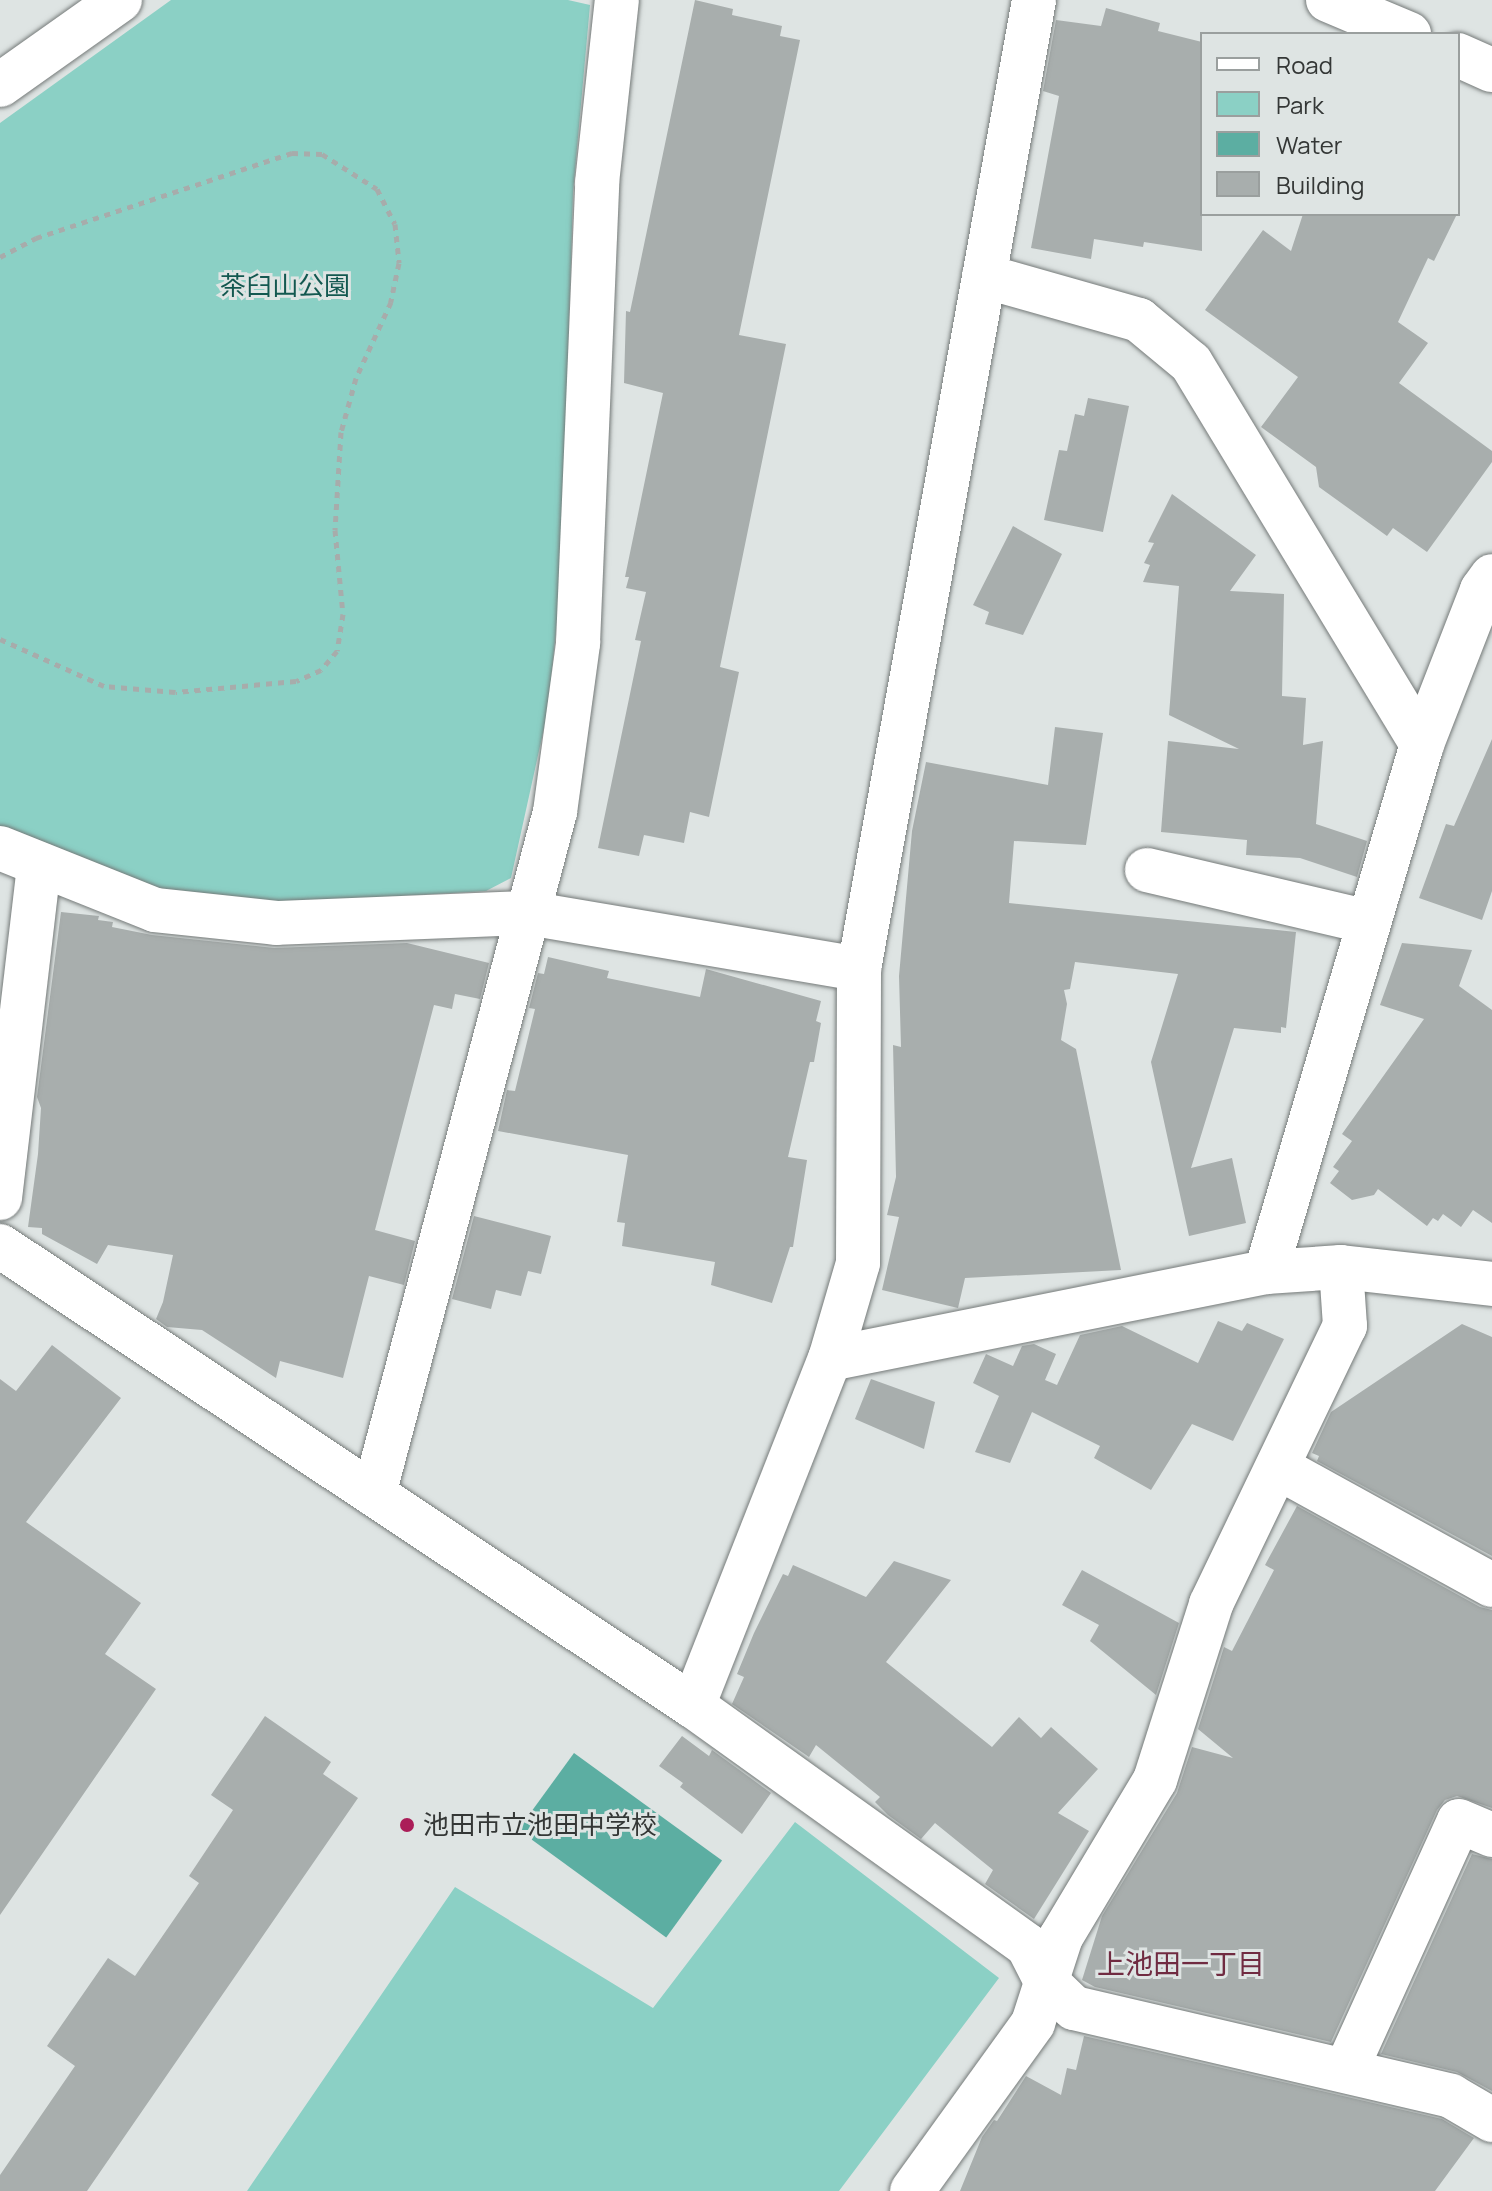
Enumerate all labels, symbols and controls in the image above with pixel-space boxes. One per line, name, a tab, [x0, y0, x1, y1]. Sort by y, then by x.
legend	[1200, 32, 1460, 216]
text: Road	[1276, 48, 1333, 81]
text: Park	[1276, 88, 1324, 121]
text: Water	[1276, 128, 1343, 161]
text: Building	[1276, 168, 1364, 201]
park label: 茶臼山公園	[220, 270, 350, 302]
place label: 池田市立池田中学校	[423, 1809, 657, 1841]
marker: 池田市立池田中学校	[398, 1816, 416, 1834]
district label: 上池田一丁目	[1097, 1946, 1265, 1980]

